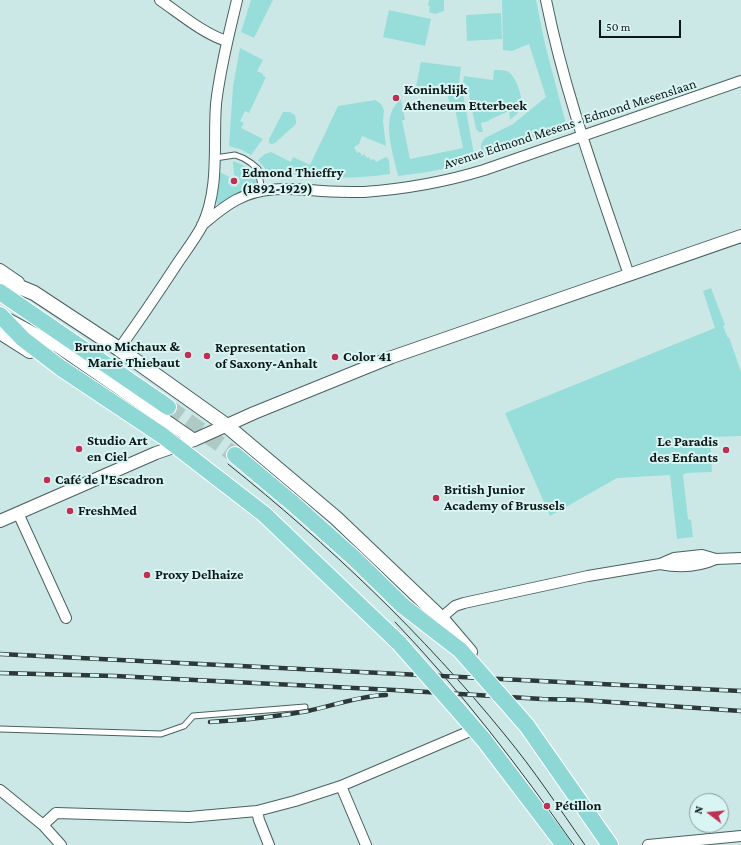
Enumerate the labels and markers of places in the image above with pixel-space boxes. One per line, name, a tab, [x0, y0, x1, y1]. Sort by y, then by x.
place label: Koninklijk Atheneum Etterbeek	[404, 82, 527, 114]
marker: Koninklijk Atheneum Etterbeek	[391, 93, 401, 103]
place label: Edmond Thieffry (1892-1929)	[242, 165, 344, 198]
marker: Edmond Thieffry (1892-1929)	[229, 176, 239, 186]
place label: Bruno Michaux & Marie Thiebaut	[75, 339, 180, 372]
place label: Representation of Saxony-Anhalt	[215, 340, 318, 372]
place label: Color 41	[343, 349, 391, 365]
marker: Bruno Michaux & Marie Thiebaut	[183, 350, 193, 360]
marker: Representation of Saxony-Anhalt	[202, 351, 212, 361]
marker: Color 41	[330, 352, 340, 362]
place label: Studio Art en Ciel	[87, 433, 148, 466]
place label: Le Paradis des Enfants	[649, 434, 718, 466]
marker: Studio Art en Ciel	[74, 444, 84, 454]
marker: Le Paradis des Enfants	[721, 445, 731, 455]
place label: Café de l'Escadron	[55, 472, 164, 488]
marker: Café de l'Escadron	[42, 475, 52, 485]
place label: British Junior Academy of Brussels	[444, 482, 565, 514]
marker: British Junior Academy of Brussels	[431, 493, 441, 503]
place label: FreshMed	[78, 503, 137, 519]
marker: FreshMed	[65, 506, 75, 516]
place label: Proxy Delhaize	[155, 567, 244, 583]
marker: Proxy Delhaize	[142, 570, 152, 580]
place label: Pétillon	[555, 798, 602, 814]
marker: Pétillon	[542, 801, 552, 811]

